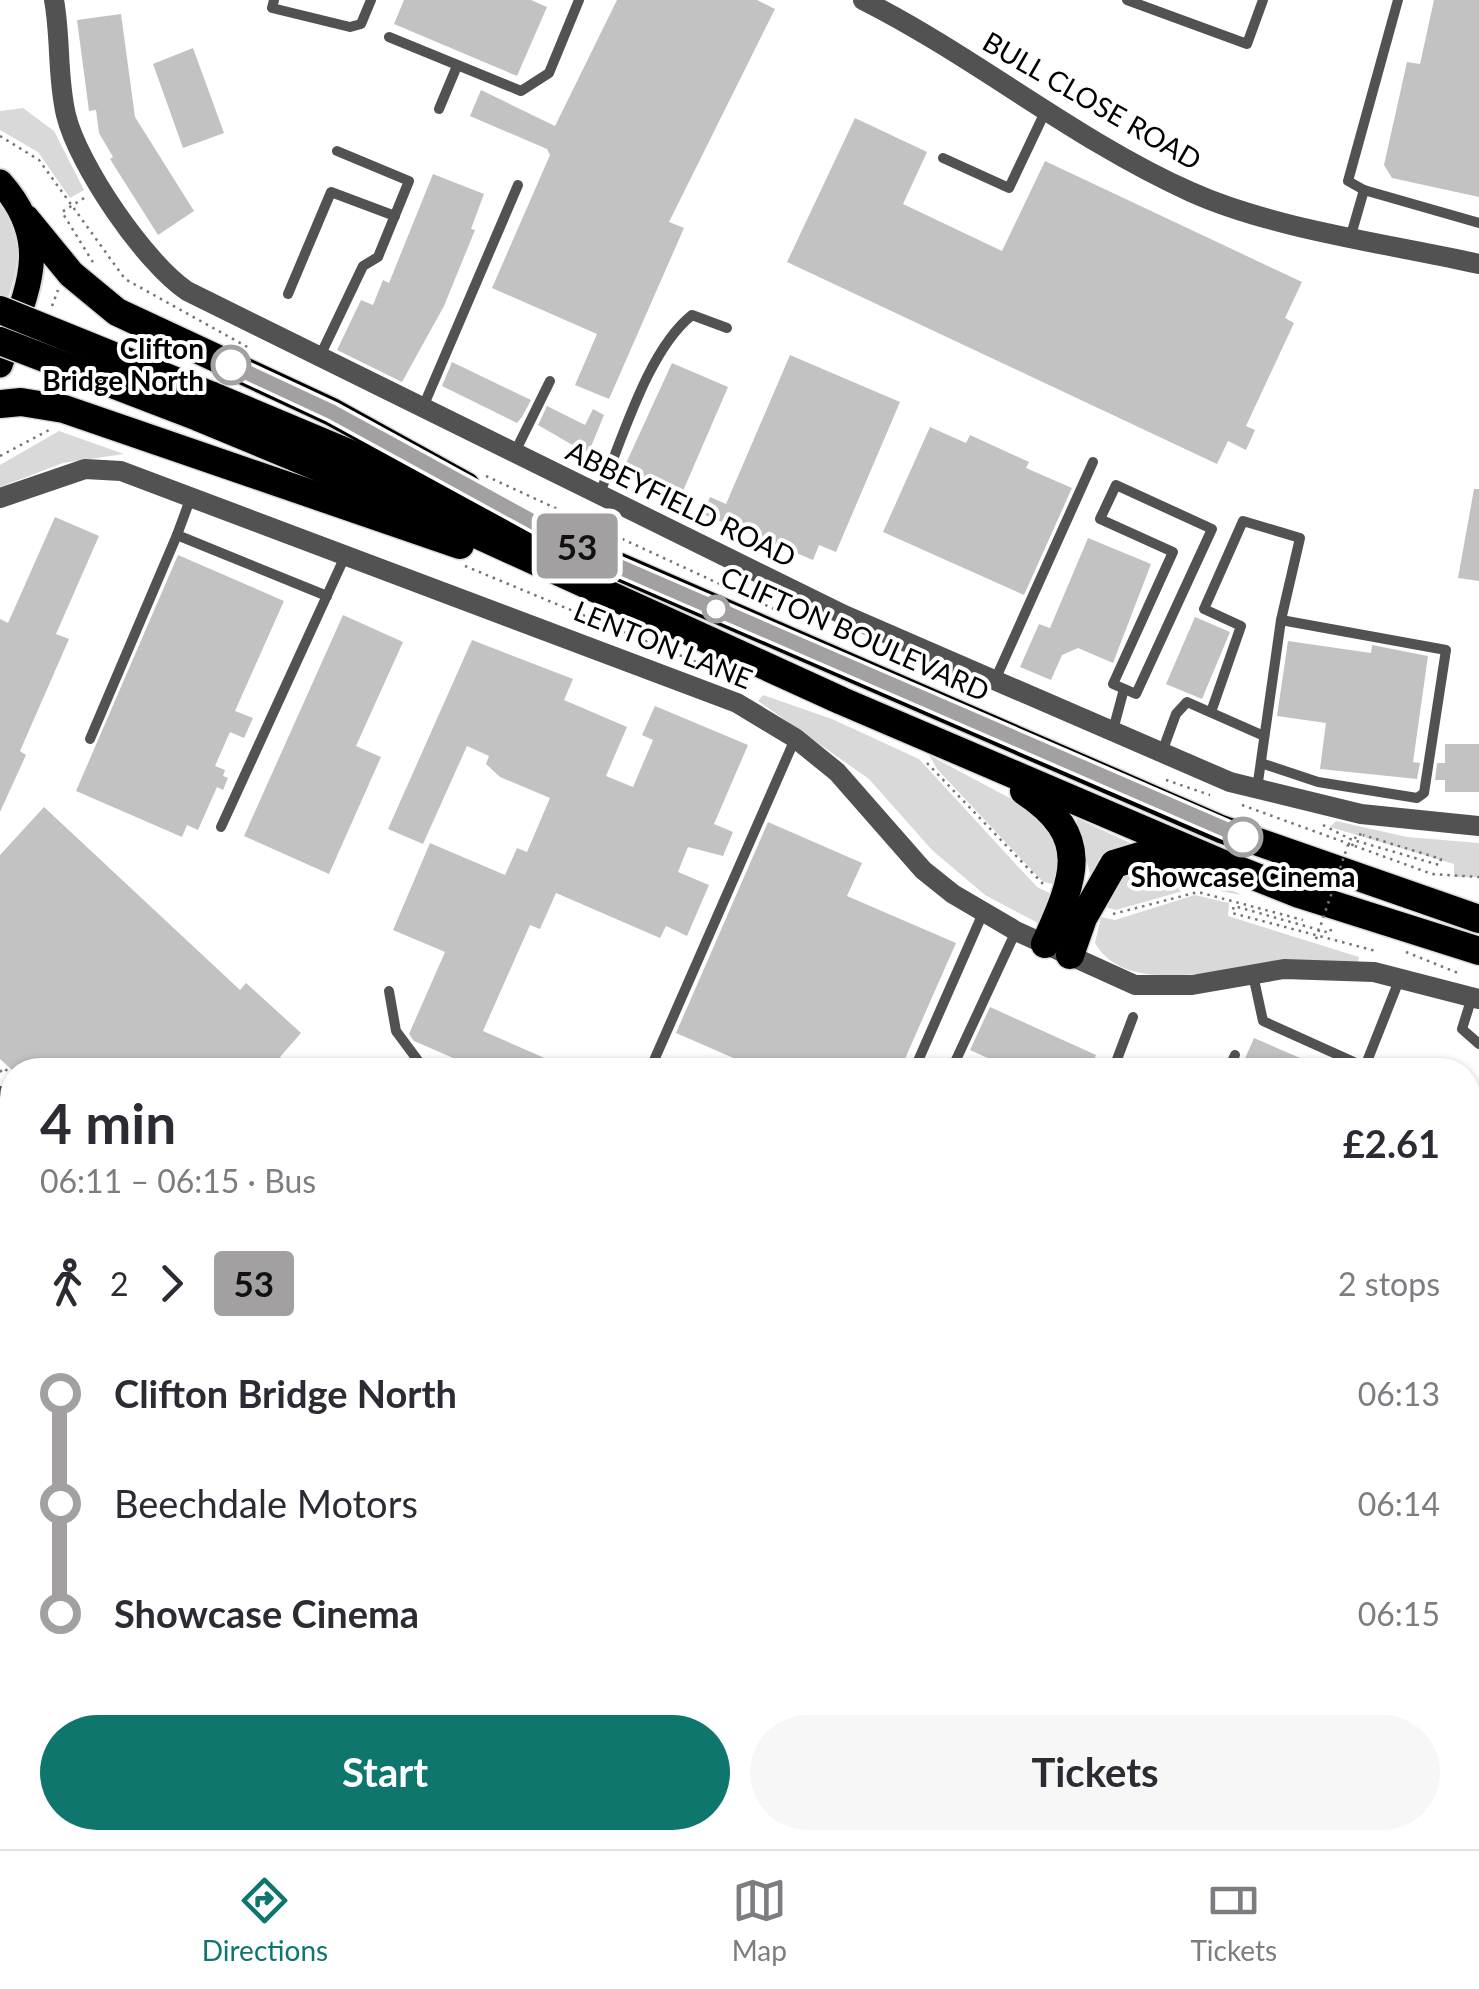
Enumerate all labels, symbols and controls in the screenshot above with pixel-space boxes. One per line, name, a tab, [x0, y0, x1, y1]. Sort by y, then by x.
street label: BULL CLOSE ROAD	[977, 24, 1208, 176]
place label: Clifton Bridge North	[42, 331, 204, 397]
marker: Clifton Bridge North	[212, 346, 250, 384]
street label: ABBEYFIELD ROAD	[561, 433, 802, 573]
line badge: 53	[532, 514, 622, 578]
text: 53	[557, 525, 597, 567]
street label: CLIFTON BOULEVARD	[716, 559, 995, 708]
street label: LENTON LANE	[569, 593, 758, 695]
unlabelled marker	[703, 596, 729, 622]
marker: Showcase Cinema	[1224, 818, 1262, 856]
place label: Showcase Cinema	[1131, 859, 1355, 893]
text: 4 min	[40, 1090, 176, 1156]
text: £2.61	[1343, 1120, 1440, 1166]
text: 06:11 – 06:15 · Bus	[40, 1161, 316, 1200]
icon: walk	[40, 1256, 95, 1311]
icon: forward	[144, 1256, 199, 1311]
text: 53	[234, 1262, 274, 1304]
text: 2	[110, 1264, 129, 1303]
text: 2 stops	[1338, 1264, 1440, 1303]
text: Clifton Bridge North	[114, 1370, 457, 1416]
text: 06:13	[1358, 1374, 1440, 1413]
text: Beechdale Motors	[114, 1480, 418, 1526]
text: 06:14	[1358, 1484, 1440, 1523]
text: Showcase Cinema	[114, 1590, 419, 1636]
text: 06:15	[1358, 1594, 1440, 1633]
button: Start	[40, 1715, 730, 1830]
button: Tickets	[750, 1715, 1440, 1830]
tab: Directions	[202, 1873, 328, 1967]
tab: Map	[732, 1873, 787, 1967]
tab: Tickets	[1190, 1873, 1277, 1967]

